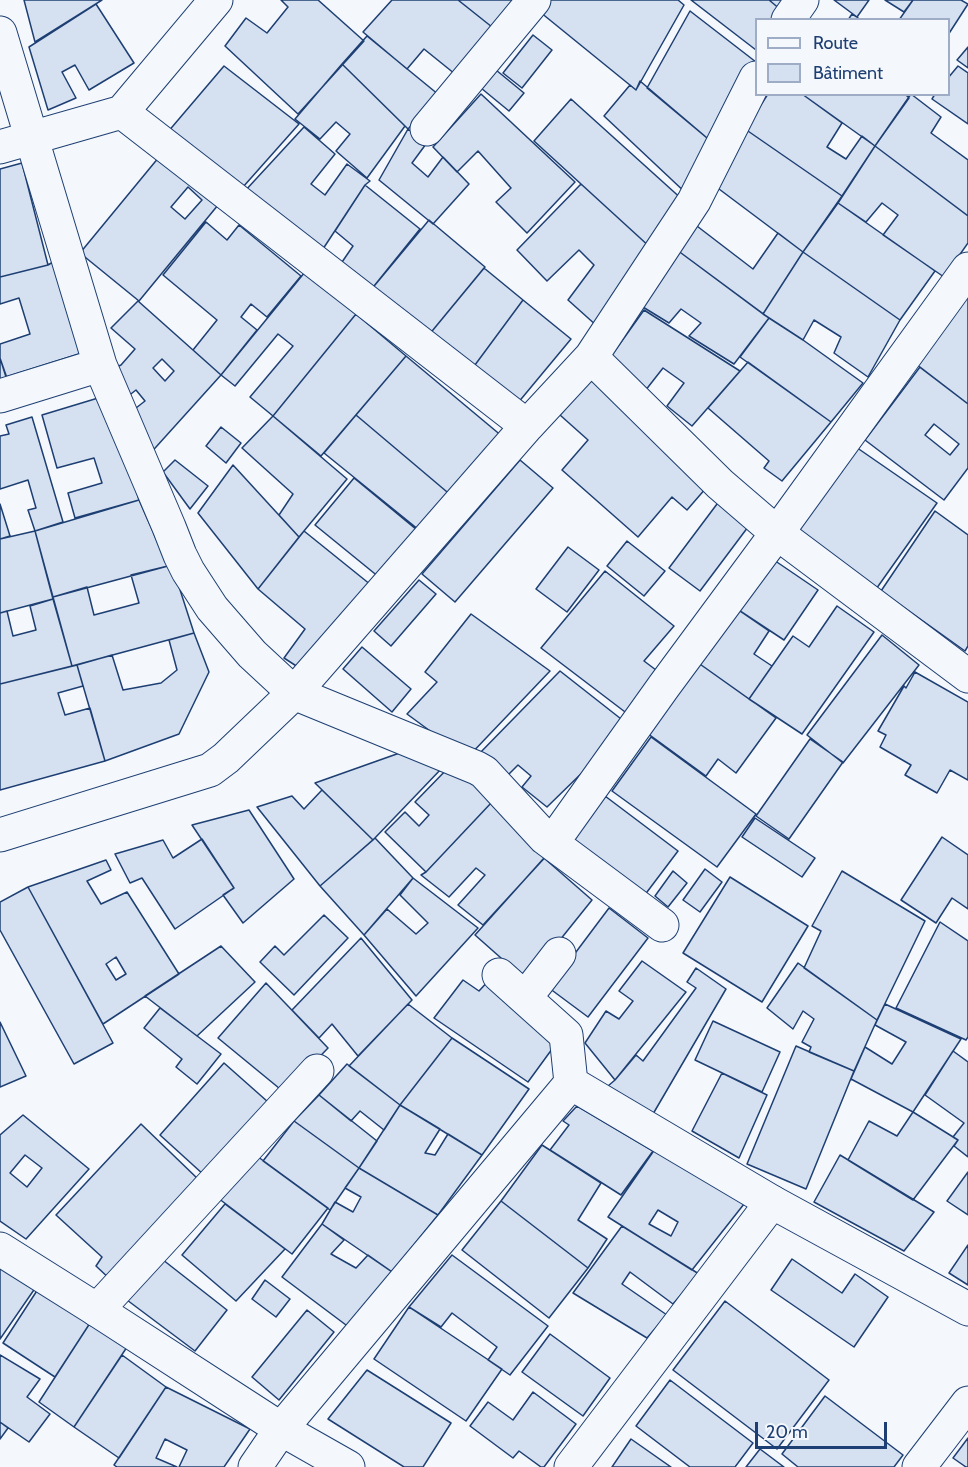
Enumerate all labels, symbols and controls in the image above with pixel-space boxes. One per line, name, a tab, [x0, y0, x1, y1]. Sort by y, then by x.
legend	[755, 18, 950, 96]
text: Route	[813, 32, 858, 54]
text: Bâtiment	[813, 62, 883, 84]
scale bar	[758, 1410, 890, 1448]
text: 20 m	[766, 1421, 808, 1443]

